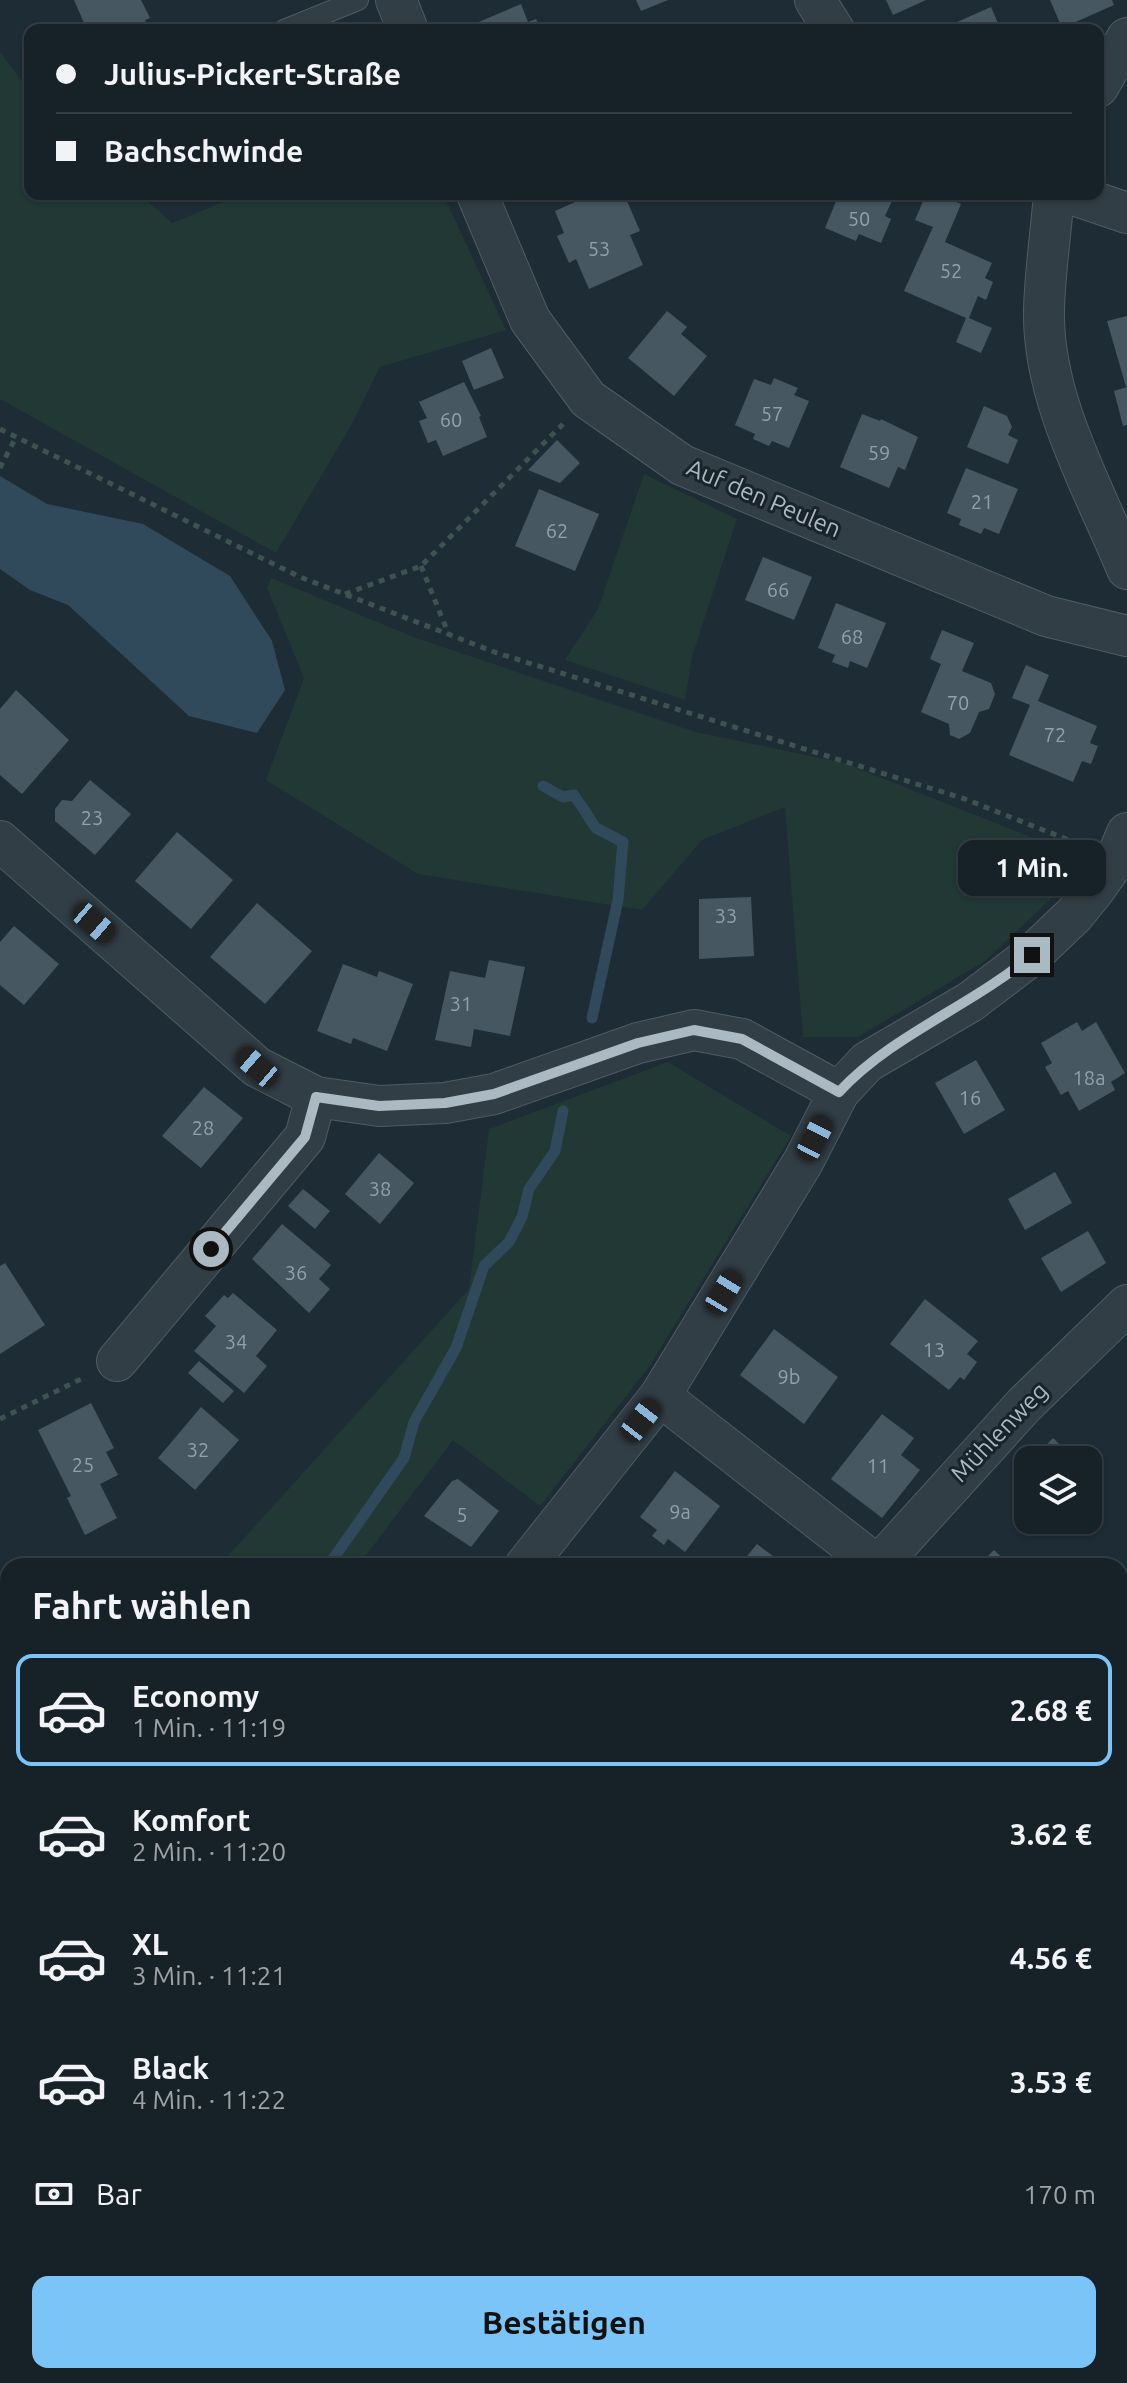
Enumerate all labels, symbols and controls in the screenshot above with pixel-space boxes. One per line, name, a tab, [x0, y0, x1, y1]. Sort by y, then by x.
text: Julius-Pickert-Straße	[104, 57, 401, 91]
text: Bachschwinde	[104, 134, 303, 168]
house number: 50	[848, 207, 870, 230]
house number: 53	[588, 237, 610, 260]
house number: 52	[940, 259, 962, 282]
house number: 57	[761, 402, 783, 425]
house number: 60	[440, 408, 462, 431]
house number: 59	[868, 441, 890, 464]
street label: Auf den Peulen	[683, 453, 845, 543]
house number: 21	[971, 490, 993, 513]
house number: 62	[546, 519, 568, 542]
house number: 66	[767, 578, 789, 601]
house number: 68	[841, 625, 863, 648]
house number: 70	[947, 691, 969, 714]
house number: 72	[1044, 723, 1066, 746]
house number: 23	[81, 806, 103, 829]
callout: 1 Min.	[958, 839, 1106, 895]
text: 1 Min.	[996, 853, 1068, 882]
car	[68, 898, 120, 948]
house number: 33	[715, 904, 737, 927]
route end	[1014, 937, 1050, 973]
house number: 31	[450, 992, 472, 1015]
car	[231, 1042, 283, 1092]
house number: 18a	[1073, 1066, 1105, 1089]
house number: 16	[959, 1086, 981, 1109]
car	[793, 1111, 837, 1165]
house number: 28	[192, 1116, 214, 1139]
house number: 38	[369, 1177, 391, 1200]
route start	[193, 1231, 229, 1267]
house number: 36	[285, 1261, 307, 1284]
car	[701, 1265, 747, 1319]
house number: 34	[225, 1330, 247, 1353]
house number: 13	[923, 1338, 945, 1361]
house number: 9b	[778, 1365, 800, 1388]
street label: Mühlenweg	[945, 1377, 1053, 1487]
car	[617, 1394, 665, 1446]
house number: 32	[187, 1438, 209, 1461]
map controls	[1014, 1446, 1102, 1534]
button: layers	[1014, 1446, 1102, 1534]
house number: 25	[72, 1453, 94, 1476]
house number: 11	[867, 1454, 889, 1477]
house number: 9a	[669, 1500, 691, 1523]
house number: 5	[456, 1503, 468, 1526]
text: Fahrt wählen	[32, 1585, 252, 1626]
icon: car	[36, 1674, 108, 1746]
text: Economy	[132, 1679, 259, 1713]
text: 2.68 €	[1010, 1693, 1092, 1727]
text: 1 Min. · 11:19	[132, 1713, 286, 1742]
icon: car	[36, 1798, 108, 1870]
text: Komfort	[132, 1803, 250, 1837]
text: 3.62 €	[1010, 1817, 1092, 1851]
text: 2 Min. · 11:20	[132, 1837, 286, 1866]
icon: car	[36, 1922, 108, 1994]
text: XL	[132, 1927, 168, 1961]
text: 4.56 €	[1010, 1941, 1092, 1975]
text: 3 Min. · 11:21	[132, 1961, 286, 1990]
icon: car	[36, 2046, 108, 2118]
text: Black	[132, 2051, 209, 2085]
text: 3.53 €	[1010, 2065, 1092, 2099]
text: 4 Min. · 11:22	[132, 2085, 286, 2114]
icon: cash	[32, 2172, 76, 2216]
text: Bar	[96, 2177, 142, 2211]
text: 170 m	[1024, 2180, 1096, 2209]
button: Bestätigen	[32, 2276, 1096, 2368]

